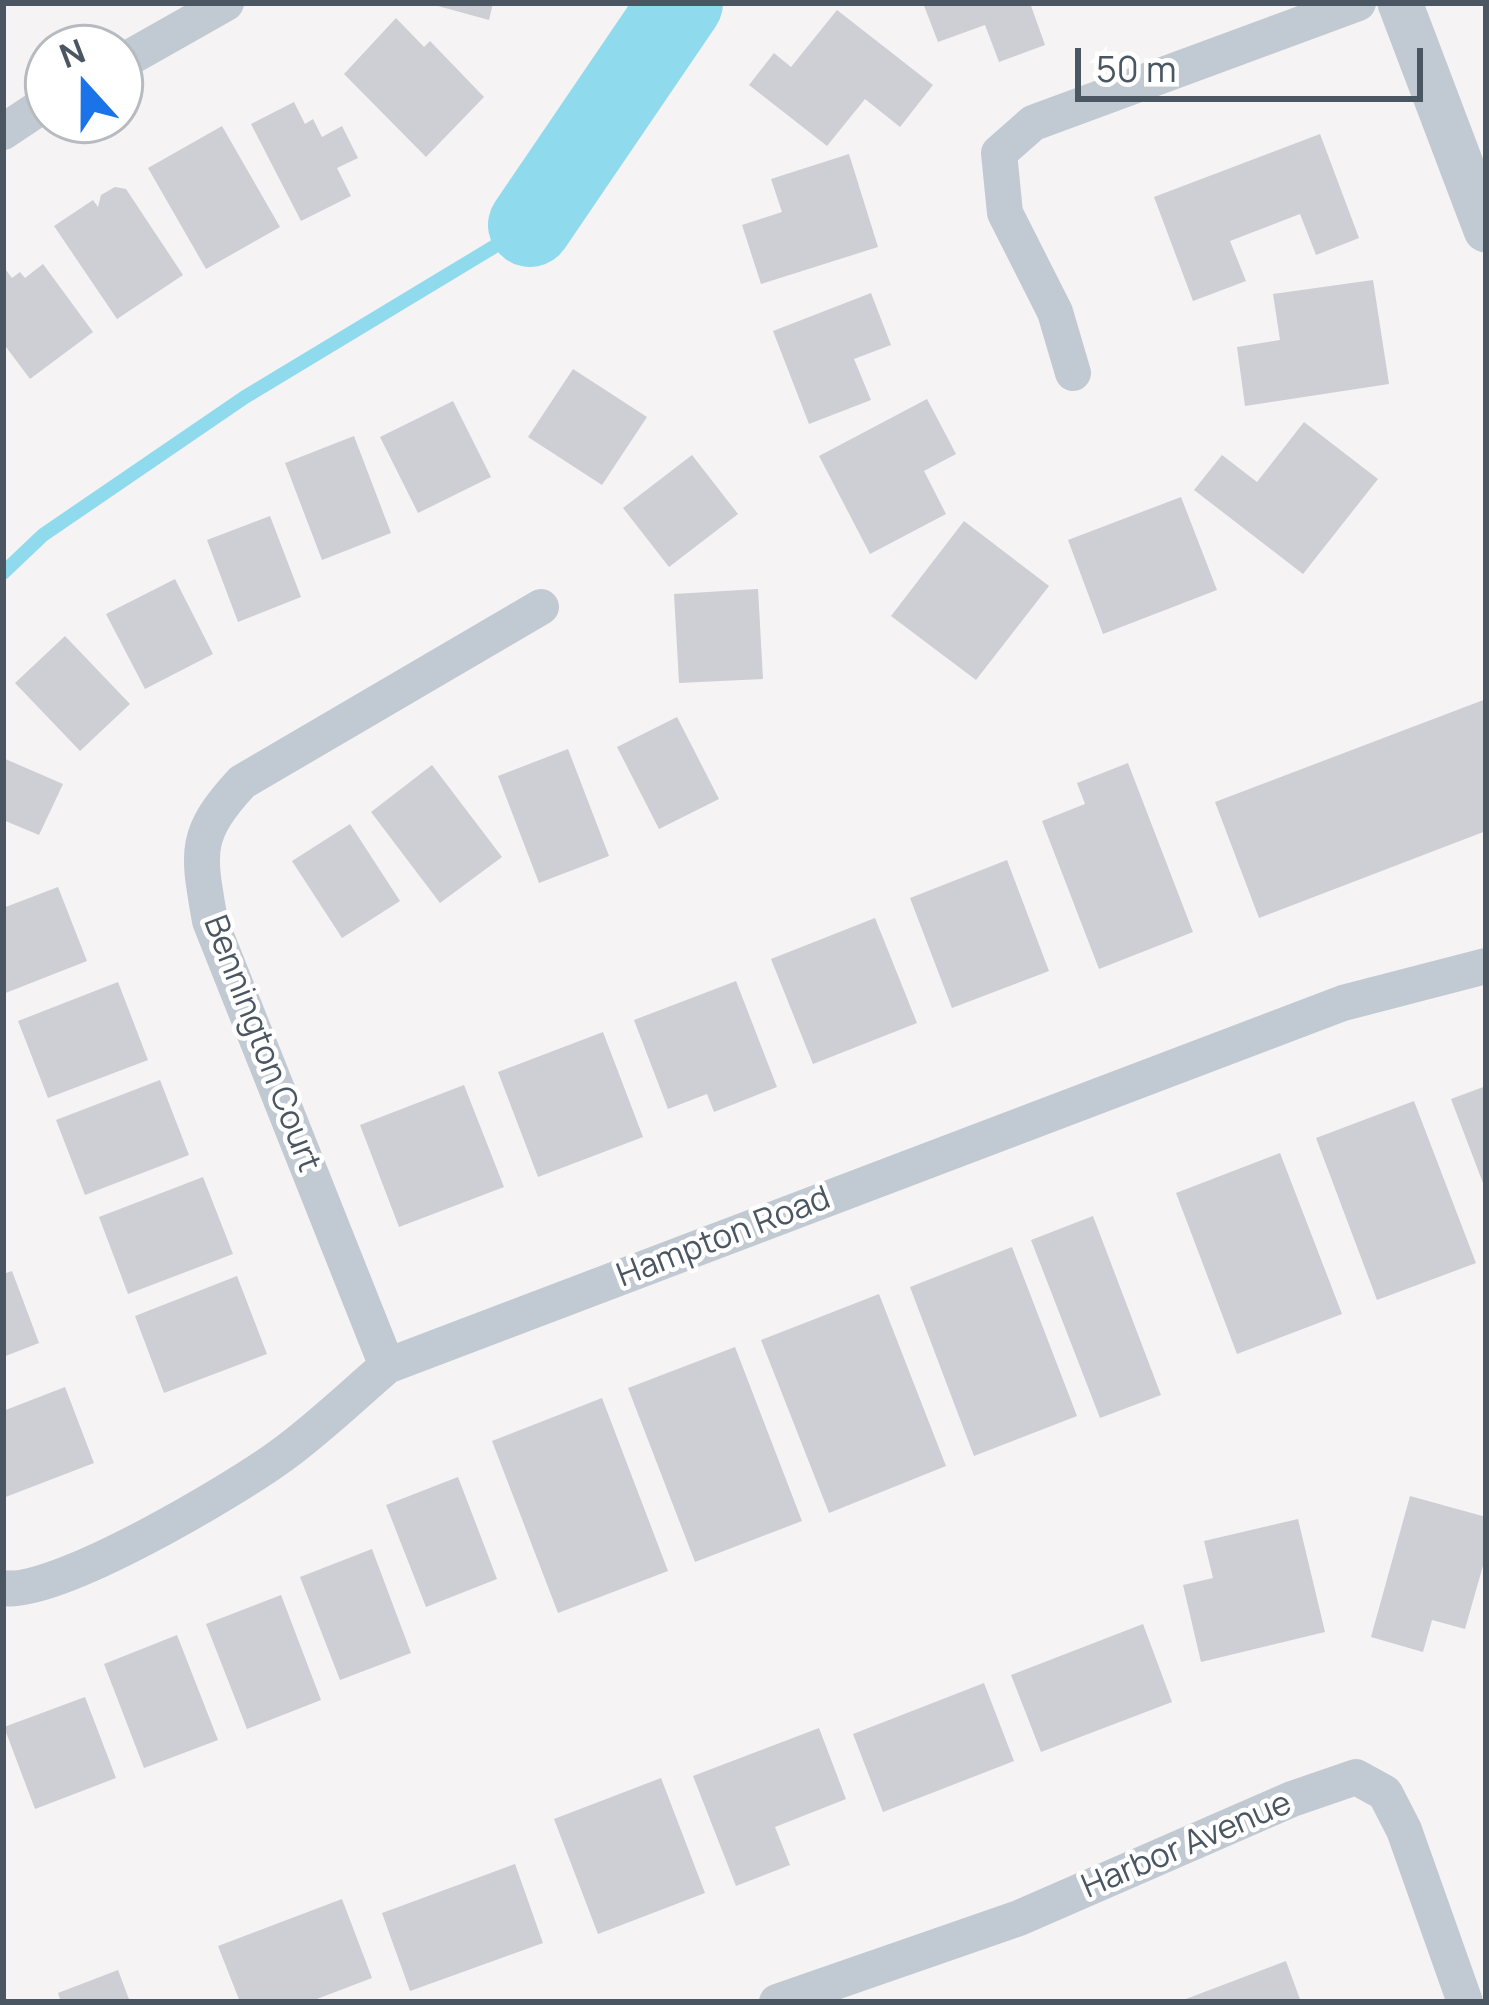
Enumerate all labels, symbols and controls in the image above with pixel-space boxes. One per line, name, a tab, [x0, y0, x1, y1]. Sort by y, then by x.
north arrow	[24, 24, 144, 144]
scale bar	[1081, 24, 1429, 98]
text: N	[53, 27, 91, 78]
text: 50 m	[1096, 44, 1176, 93]
street label: Bennington Court	[194, 910, 328, 1178]
street label: Hampton Road	[612, 1179, 836, 1297]
street label: Harbor Avenue	[1076, 1784, 1298, 1908]

